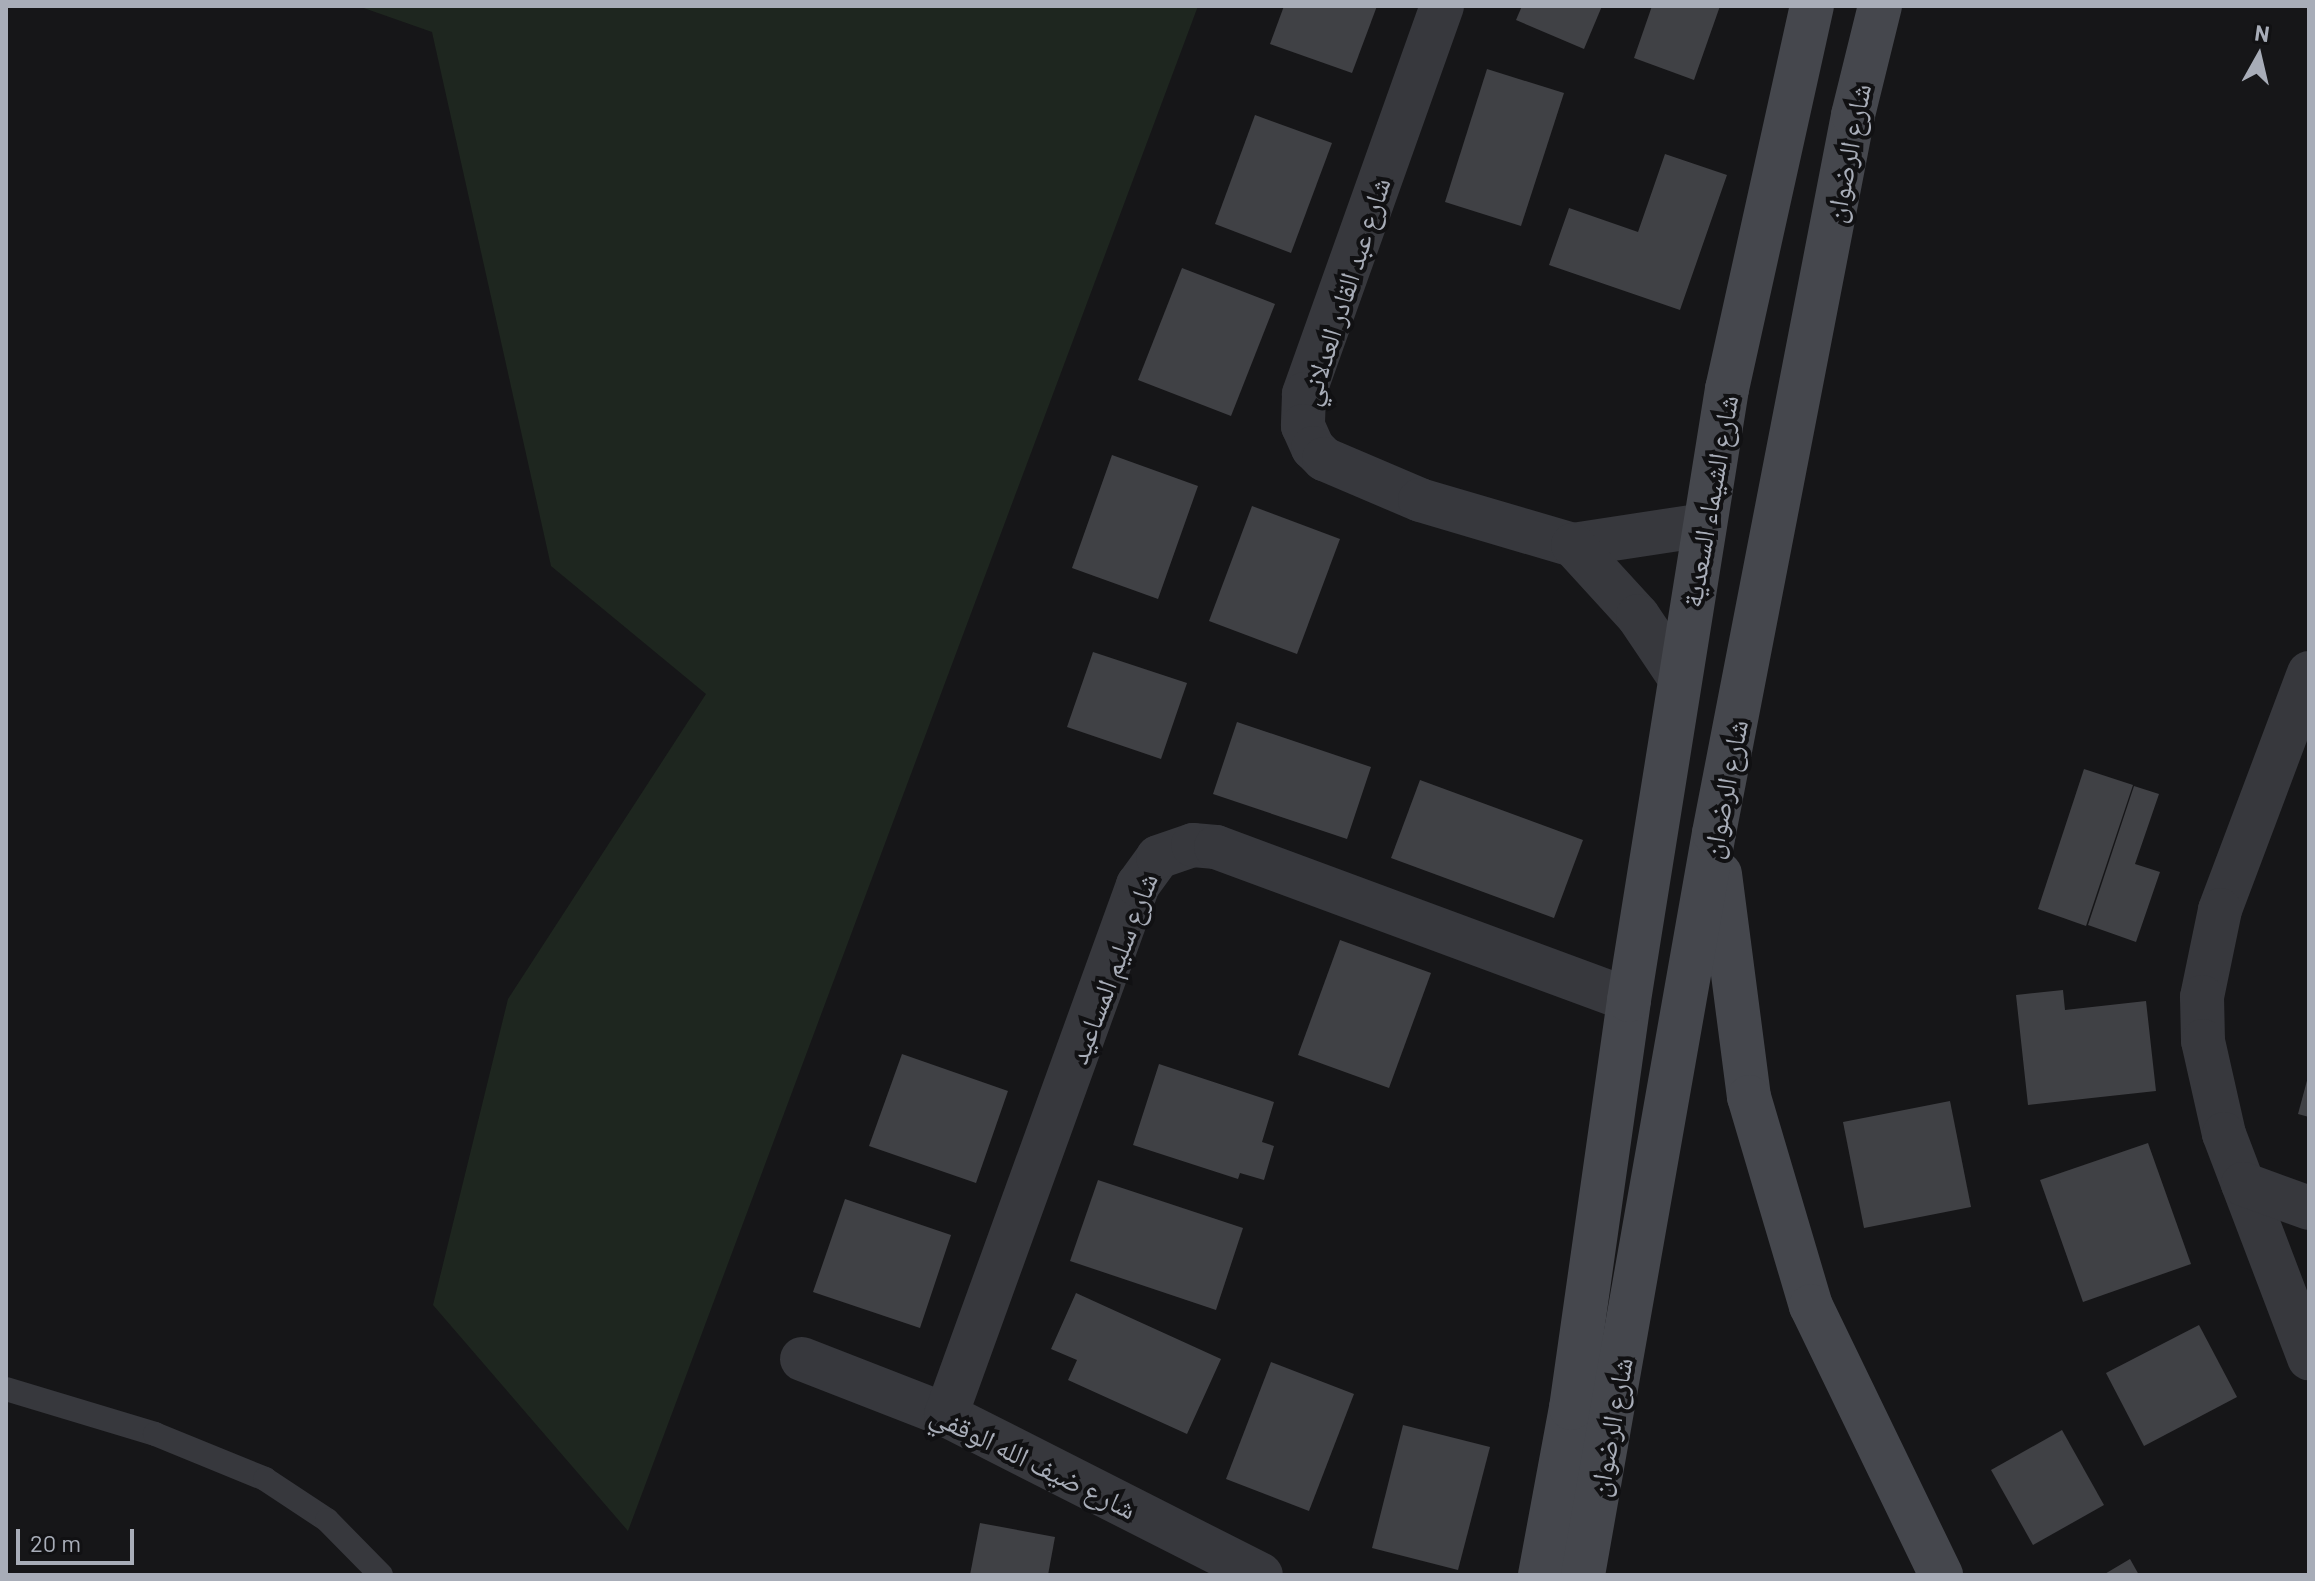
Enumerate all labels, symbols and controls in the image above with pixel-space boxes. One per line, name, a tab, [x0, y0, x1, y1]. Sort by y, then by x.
north arrow	[2219, 16, 2299, 96]
text: N	[2253, 18, 2271, 46]
street label: شارع الرضوان	[1817, 81, 1877, 225]
street label: شارع عبد القادر العدلاني	[1291, 173, 1397, 409]
street label: شارع الشيماء السعدية	[1674, 392, 1744, 610]
street label: شارع الرضوان	[1694, 717, 1754, 861]
street label: شارع سليم المساعيد	[1060, 868, 1164, 1068]
street label: شارع الرضوان	[1581, 1355, 1639, 1499]
street label: شارع ضيف الله الوقفي	[926, 1397, 1142, 1525]
scale bar	[20, 1513, 138, 1563]
text: 20 m	[30, 1528, 81, 1557]

